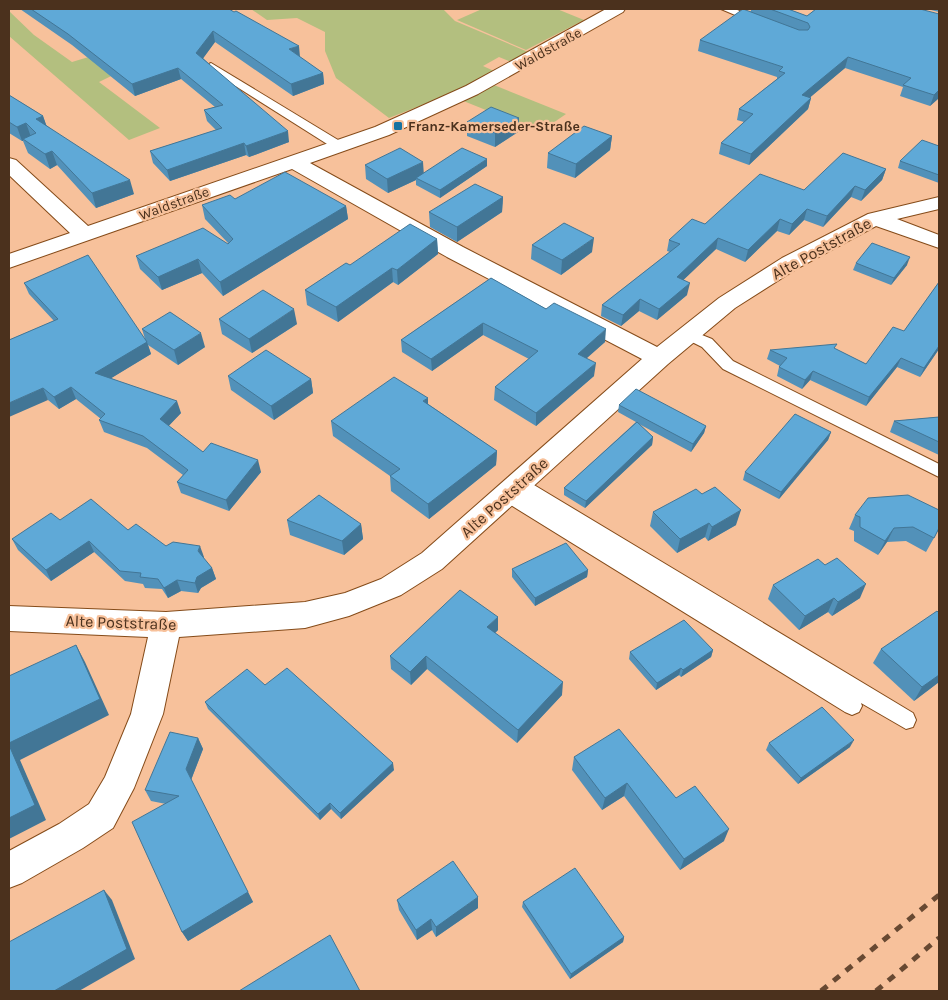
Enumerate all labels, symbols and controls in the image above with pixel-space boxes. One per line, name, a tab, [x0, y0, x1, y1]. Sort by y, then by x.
street label: Waldstraße	[512, 24, 584, 75]
place label: Franz-Kamerseder-Straße	[408, 118, 580, 135]
marker: Franz-Kamerseder-Straße	[392, 120, 404, 132]
street label: Waldstraße	[137, 183, 211, 224]
street label: Alte Poststraße	[768, 213, 874, 284]
street label: Alte Poststraße	[457, 453, 552, 541]
street label: Alte Poststraße	[65, 611, 177, 634]

